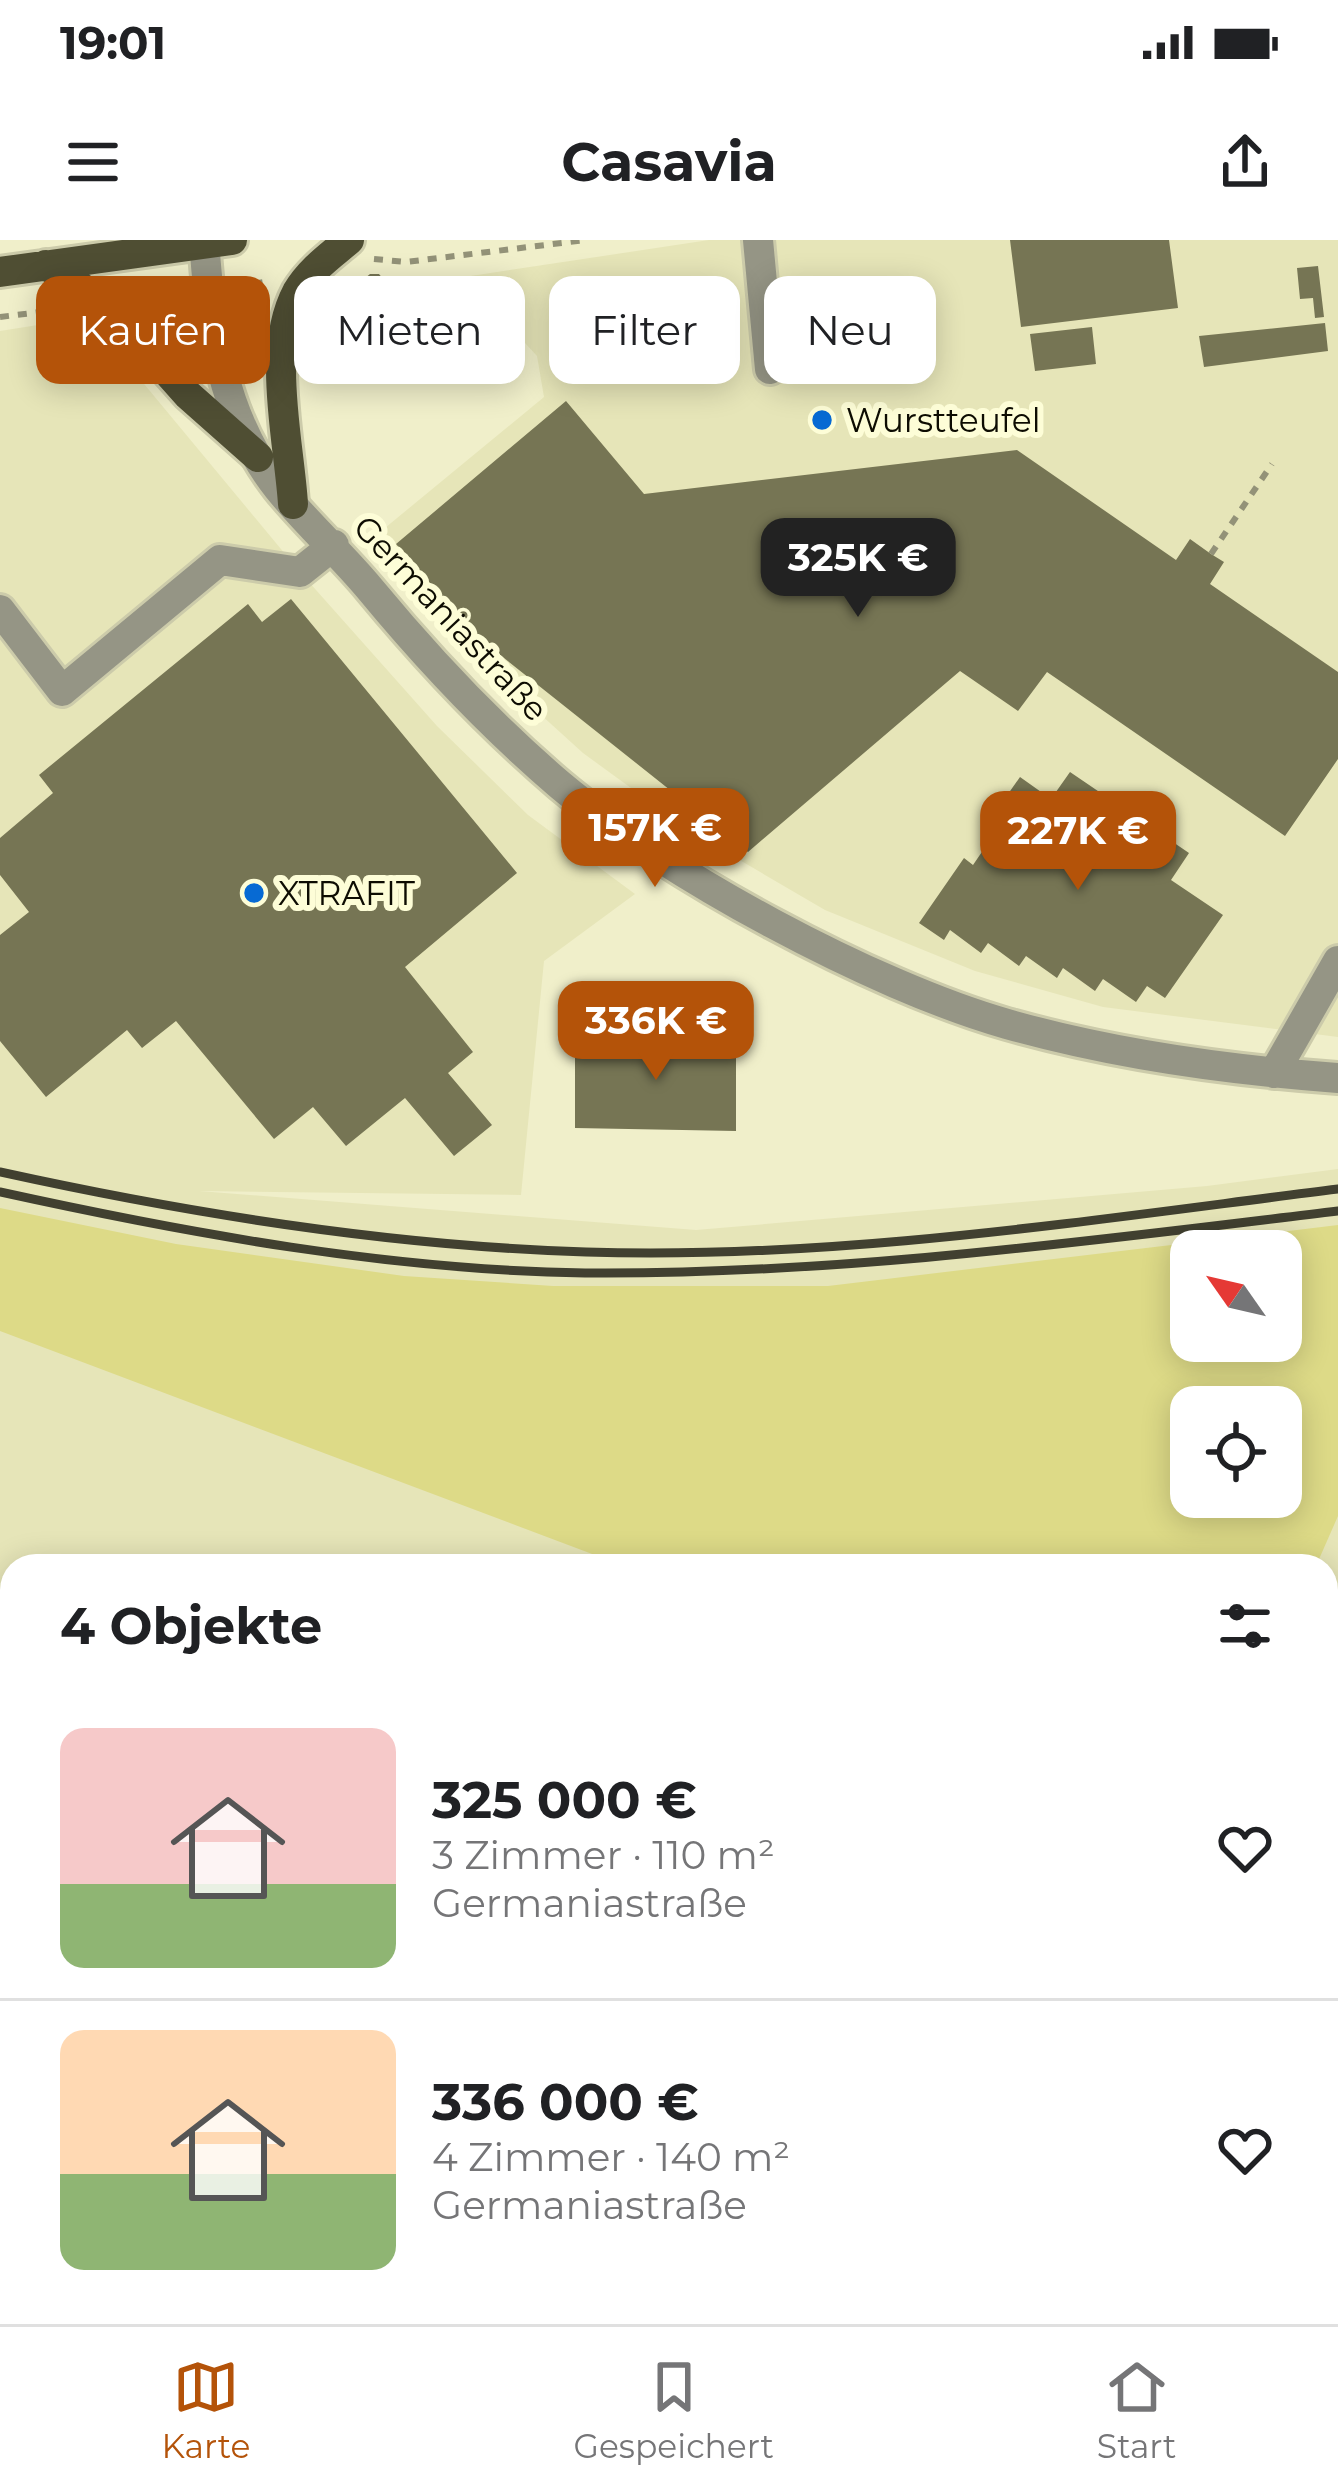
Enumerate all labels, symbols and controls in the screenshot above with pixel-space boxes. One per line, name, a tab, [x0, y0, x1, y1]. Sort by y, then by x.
text: 19:01	[60, 15, 166, 70]
icon: menu	[60, 129, 126, 195]
text: Casavia	[561, 129, 777, 195]
icon: share	[1212, 129, 1278, 195]
chip: Kaufen	[36, 276, 270, 384]
chip: Mieten	[294, 276, 525, 384]
chip: Filter	[549, 276, 740, 384]
chip: Neu	[764, 276, 936, 384]
place label: Wurstteufel	[846, 400, 1041, 440]
marker: Wurstteufel	[809, 407, 835, 433]
street label: Germaniastraße	[346, 507, 556, 729]
pin: 325K €	[760, 518, 956, 620]
text: 325K €	[788, 533, 928, 581]
pin: 157K €	[557, 788, 753, 890]
pin: 227K €	[980, 791, 1176, 893]
text: 157K €	[588, 803, 722, 851]
text: 227K €	[1007, 806, 1149, 854]
place label: XTRAFIT	[278, 873, 415, 913]
marker: XTRAFIT	[241, 880, 267, 906]
pin: 336K €	[558, 981, 754, 1083]
text: 336K €	[585, 996, 727, 1044]
north arrow	[1170, 1230, 1302, 1362]
map controls	[1170, 1230, 1302, 1518]
button: locate	[1170, 1386, 1302, 1518]
icon: filters	[1212, 1593, 1278, 1659]
text: 4 Objekte	[60, 1595, 322, 1657]
text: 325 000 €	[432, 1769, 697, 1831]
icon: home	[156, 1776, 300, 1920]
icon: heart	[1212, 1815, 1278, 1881]
text: 3 Zimmer · 110 m²	[432, 1831, 775, 1879]
text: Germaniastraße	[432, 1879, 747, 1927]
text: 336 000 €	[432, 2071, 699, 2133]
icon: home	[156, 2078, 300, 2222]
icon: heart	[1212, 2117, 1278, 2183]
text: 4 Zimmer · 140 m²	[432, 2133, 790, 2181]
text: Germaniastraße	[432, 2181, 747, 2229]
tab: Karte	[162, 2354, 250, 2466]
tab: Gespeichert	[573, 2354, 774, 2466]
tab: Start	[1097, 2354, 1176, 2466]

